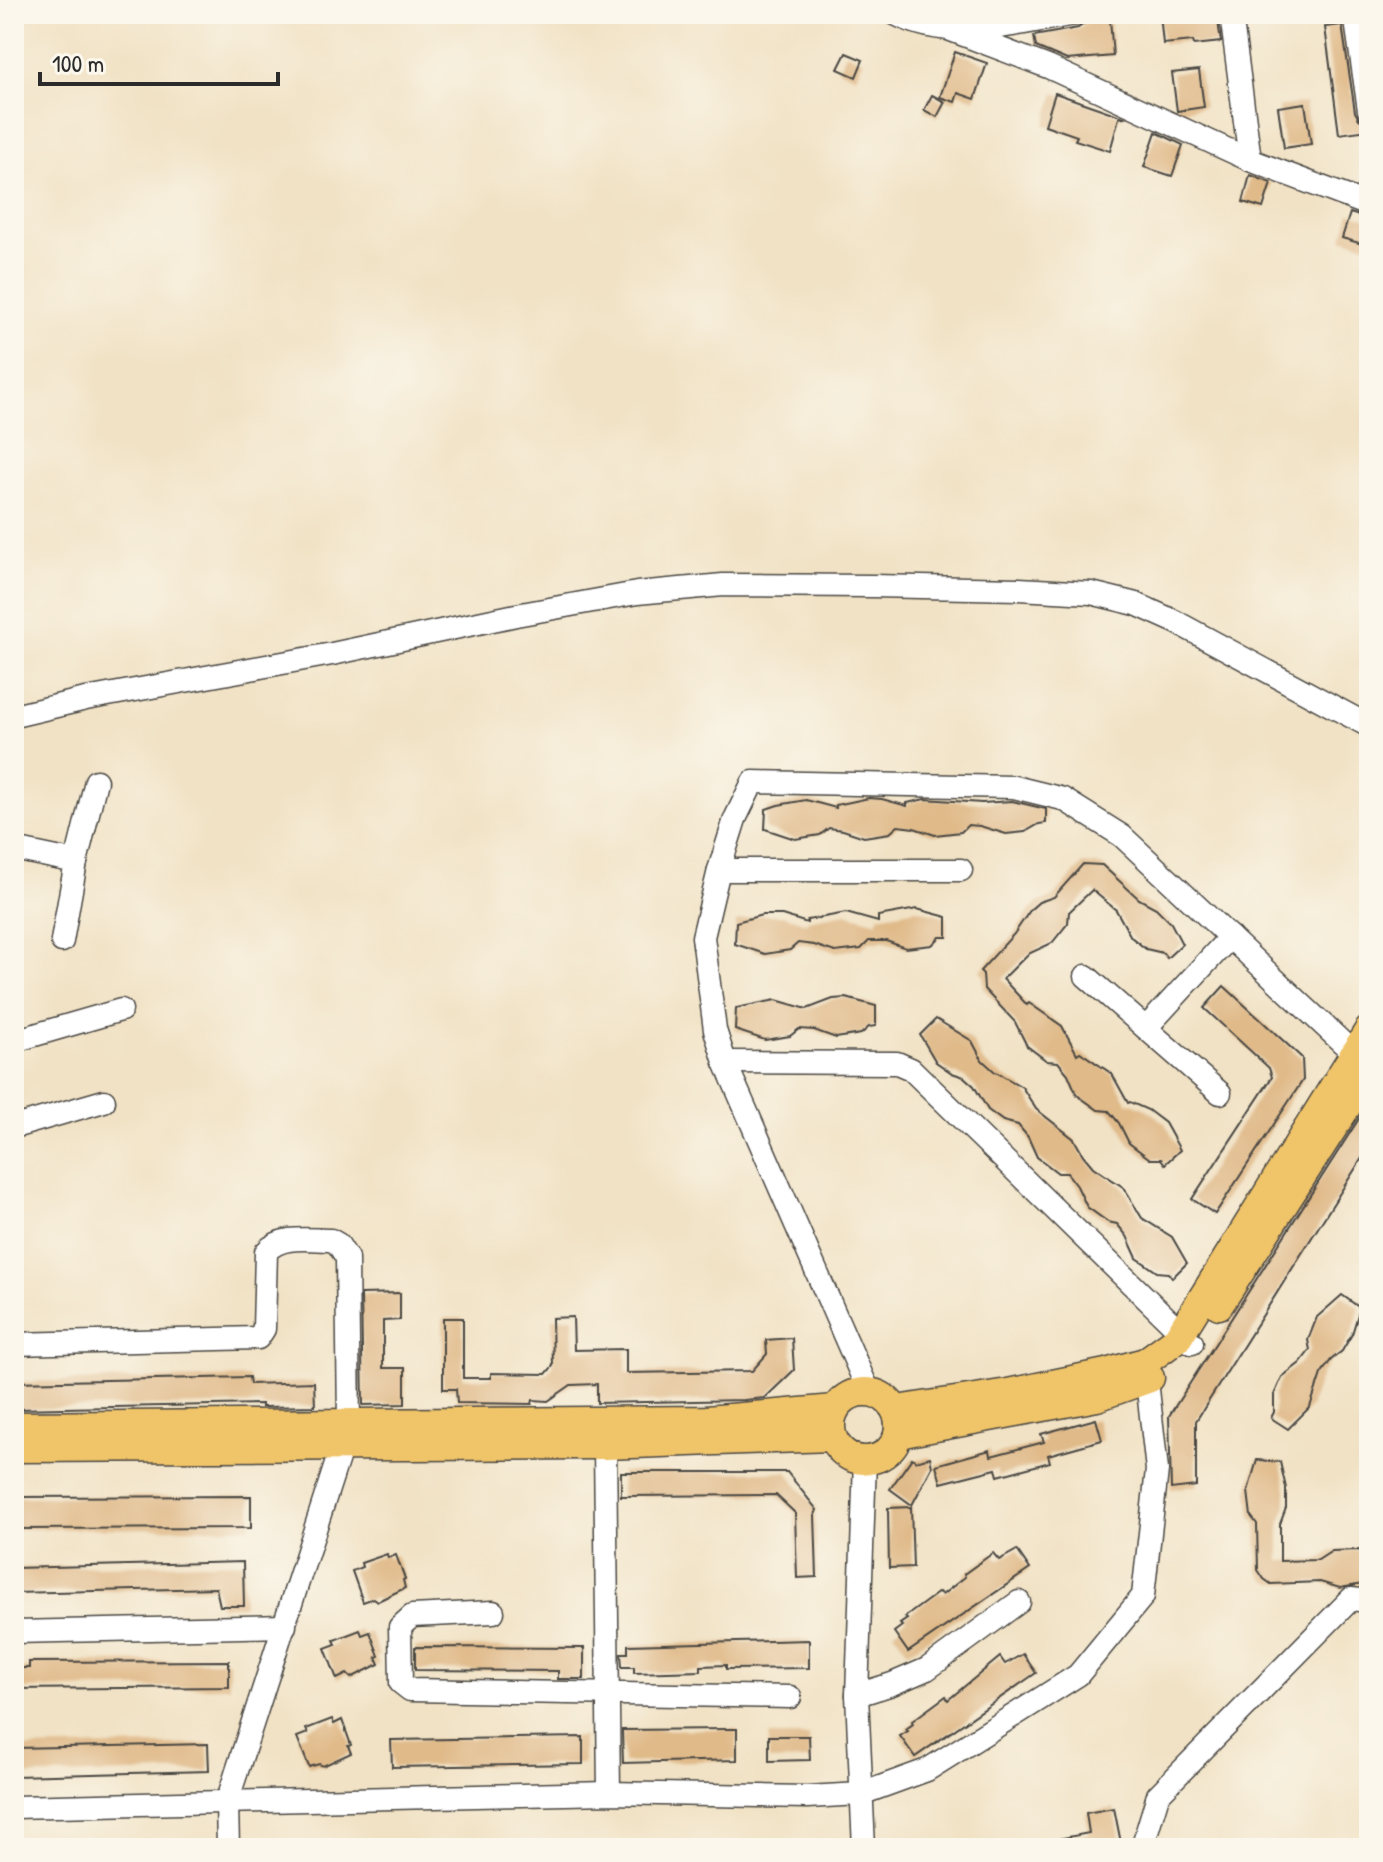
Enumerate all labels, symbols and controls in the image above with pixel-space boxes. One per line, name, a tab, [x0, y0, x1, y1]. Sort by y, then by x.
scale bar	[40, 36, 278, 86]
text: 100 m	[52, 47, 104, 79]

